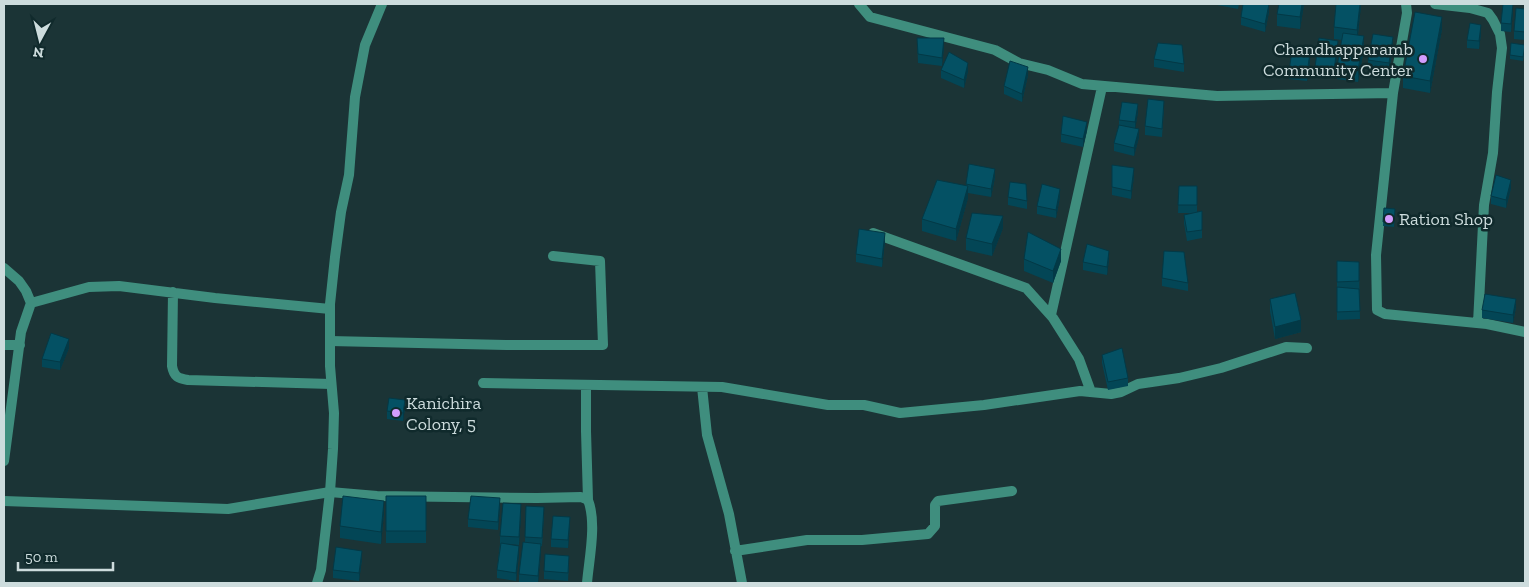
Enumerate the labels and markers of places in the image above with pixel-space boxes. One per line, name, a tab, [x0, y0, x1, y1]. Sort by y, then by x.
place label: Chandhapparamb Community Center	[1263, 38, 1413, 81]
marker: Chandhapparamb Community Center	[1417, 53, 1429, 65]
place label: Ration Shop	[1399, 208, 1493, 230]
marker: Ration Shop	[1383, 213, 1395, 225]
place label: Kanichira Colony, 5	[406, 392, 482, 435]
marker: Kanichira Colony, 5	[390, 407, 402, 419]

